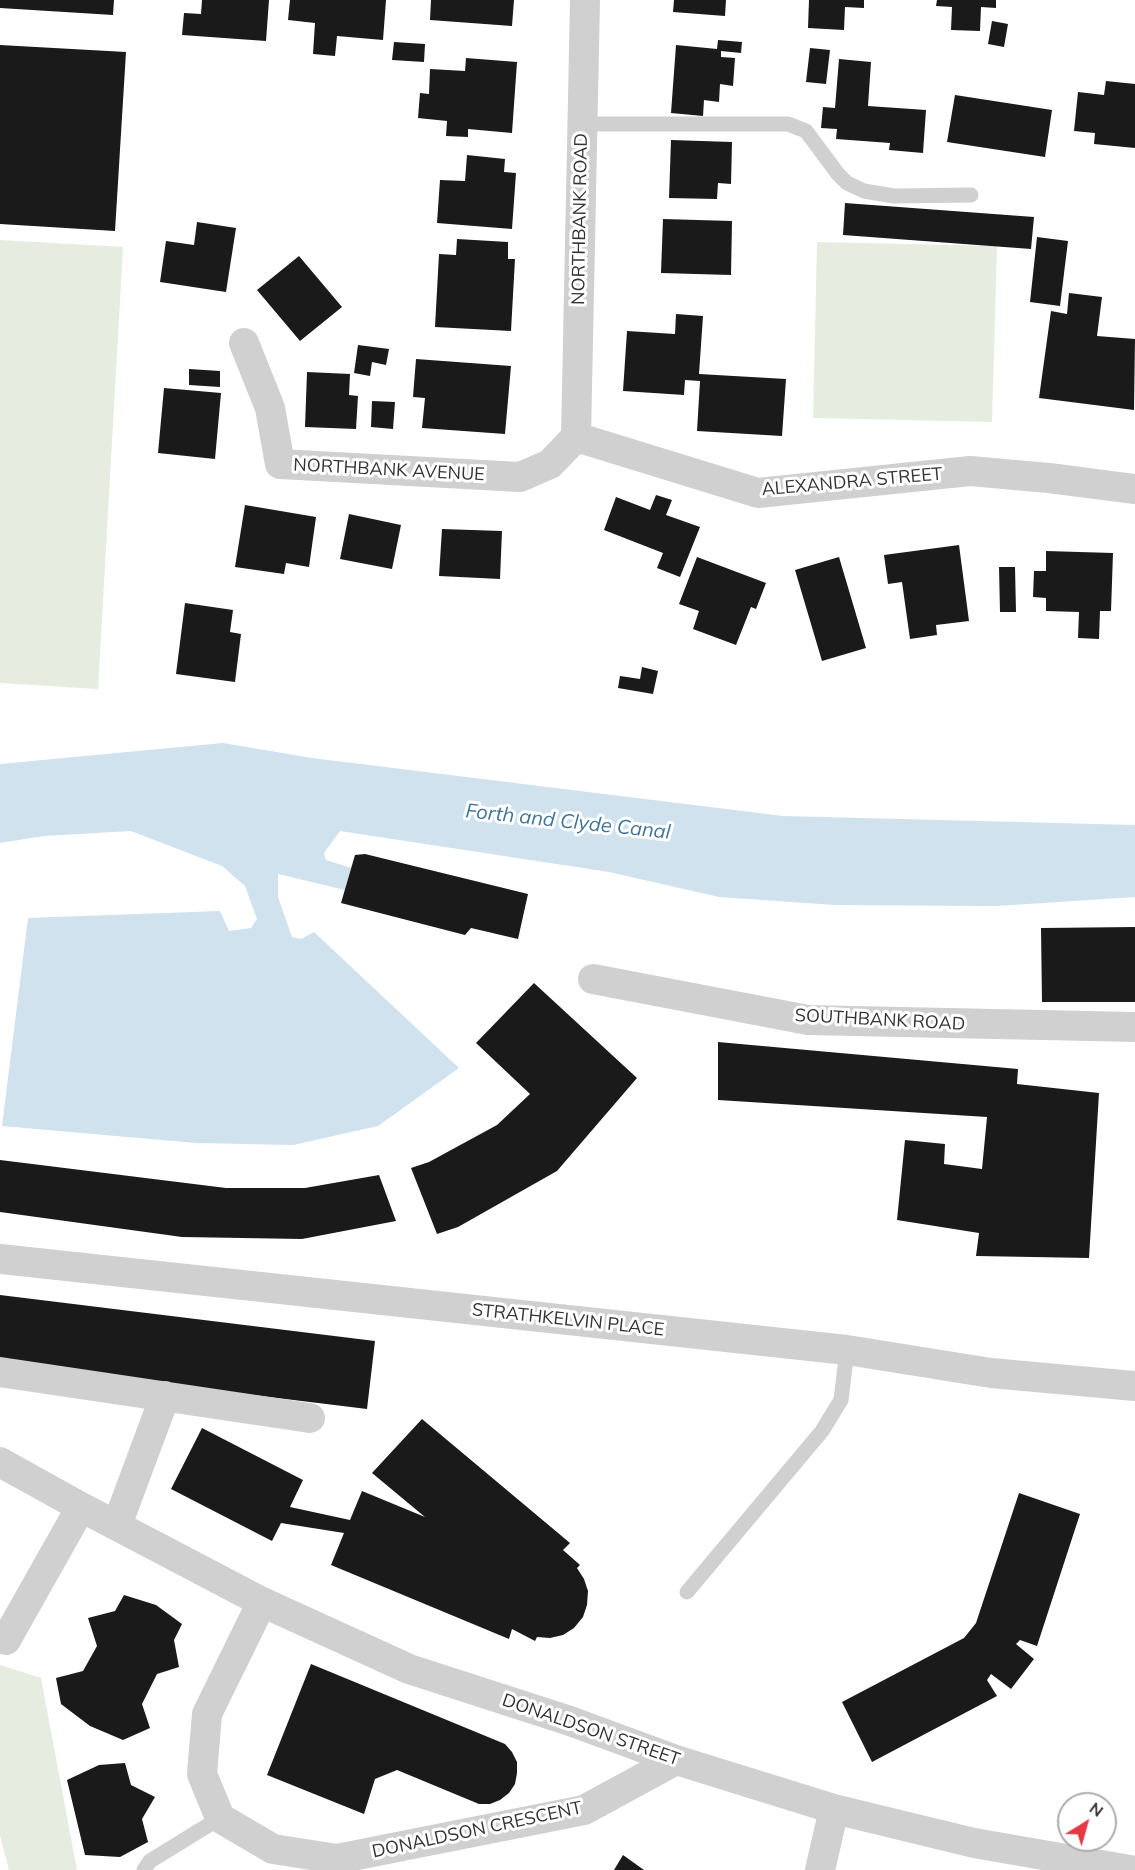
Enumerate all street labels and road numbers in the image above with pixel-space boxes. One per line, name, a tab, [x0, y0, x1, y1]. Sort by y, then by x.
street label: NORTHBANK ROAD	[568, 133, 592, 305]
street label: NORTHBANK AVENUE	[293, 454, 485, 486]
street label: ALEXANDRA STREET	[761, 463, 943, 501]
street label: SOUTHBANK ROAD	[794, 1005, 966, 1035]
street label: STRATHKELVIN PLACE	[471, 1299, 665, 1341]
street label: DONALDSON STREET	[499, 1689, 683, 1771]
street label: DONALDSON CRESCENT	[370, 1797, 584, 1863]

